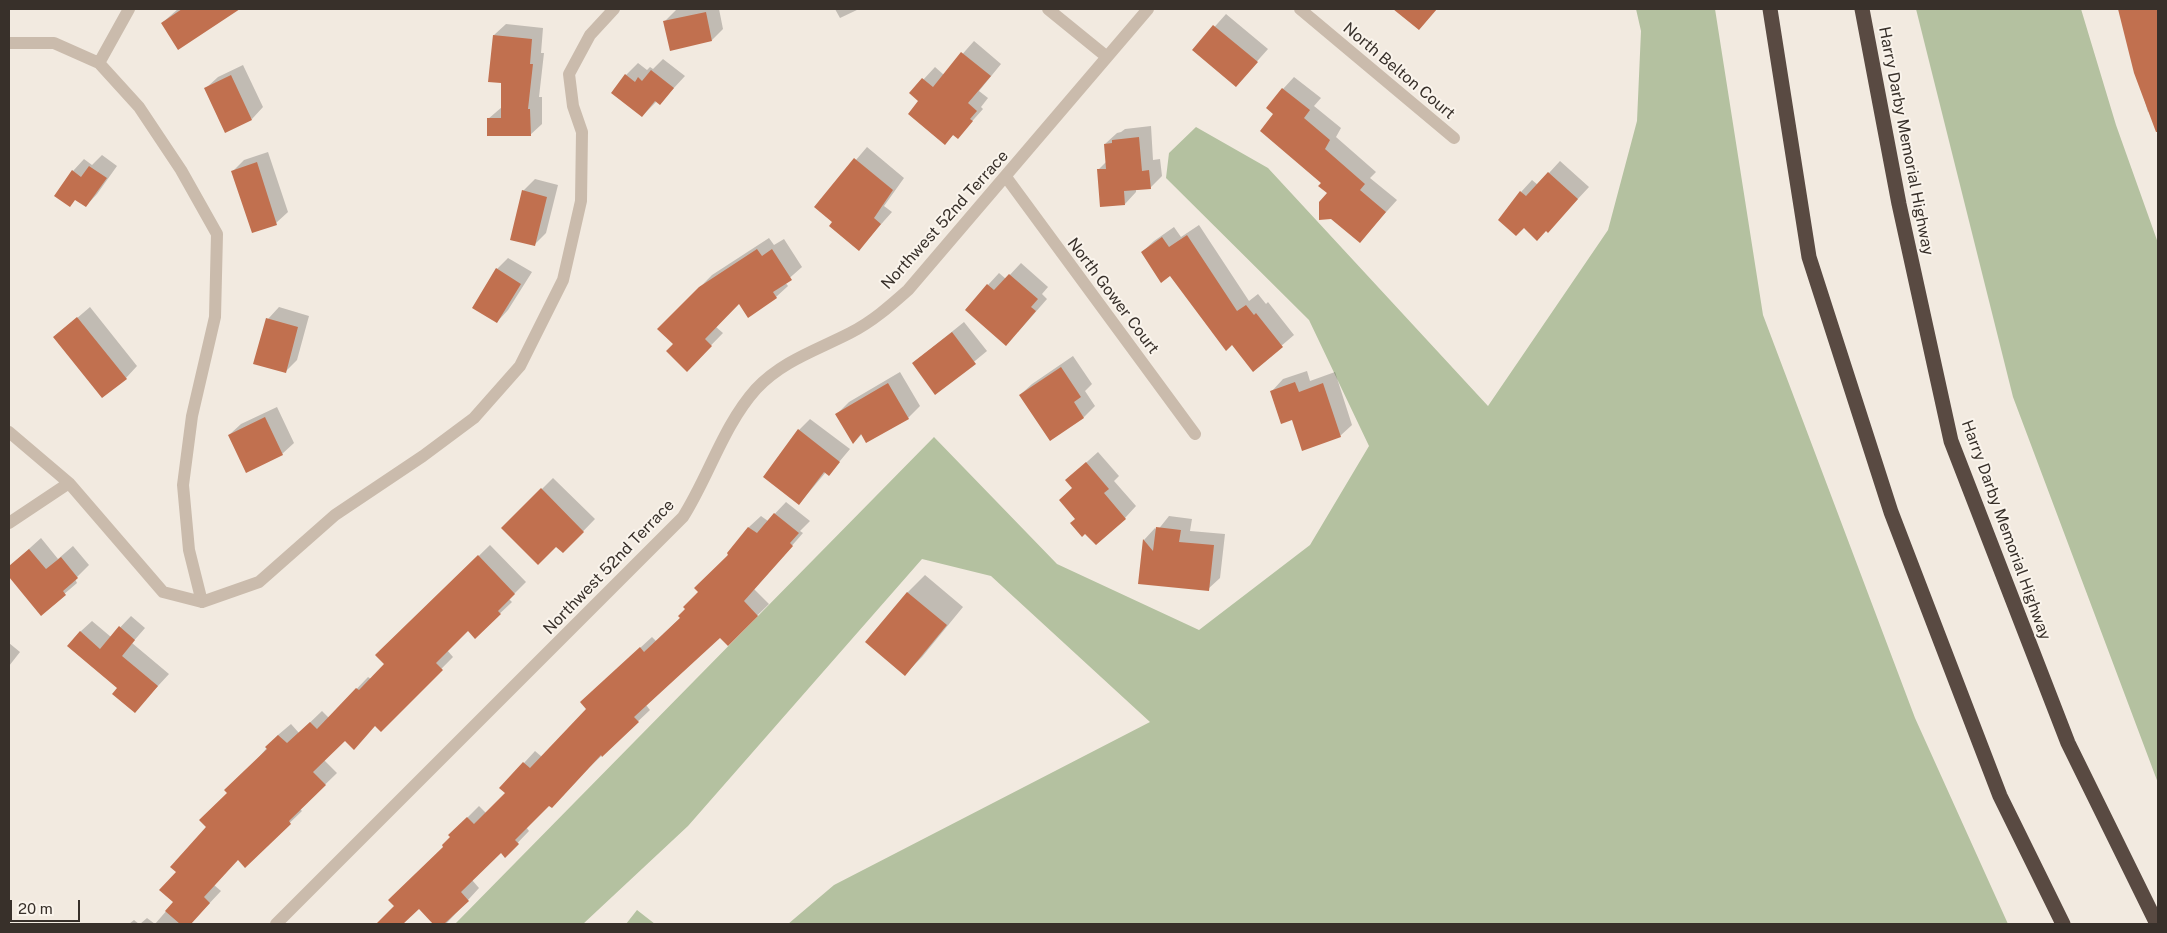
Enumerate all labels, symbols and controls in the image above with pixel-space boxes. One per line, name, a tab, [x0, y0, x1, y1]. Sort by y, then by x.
street label: North Belton Court	[1339, 19, 1459, 123]
street label: Harry Darby Memorial Highway	[1874, 25, 1938, 257]
street label: Northwest 52nd Terrace	[878, 147, 1012, 293]
street label: North Gower Court	[1063, 234, 1163, 358]
street label: Harry Darby Memorial Highway	[1957, 417, 2055, 643]
street label: Northwest 52nd Terrace	[539, 496, 679, 638]
scale bar	[12, 890, 82, 922]
text: 20 m	[18, 900, 53, 917]

